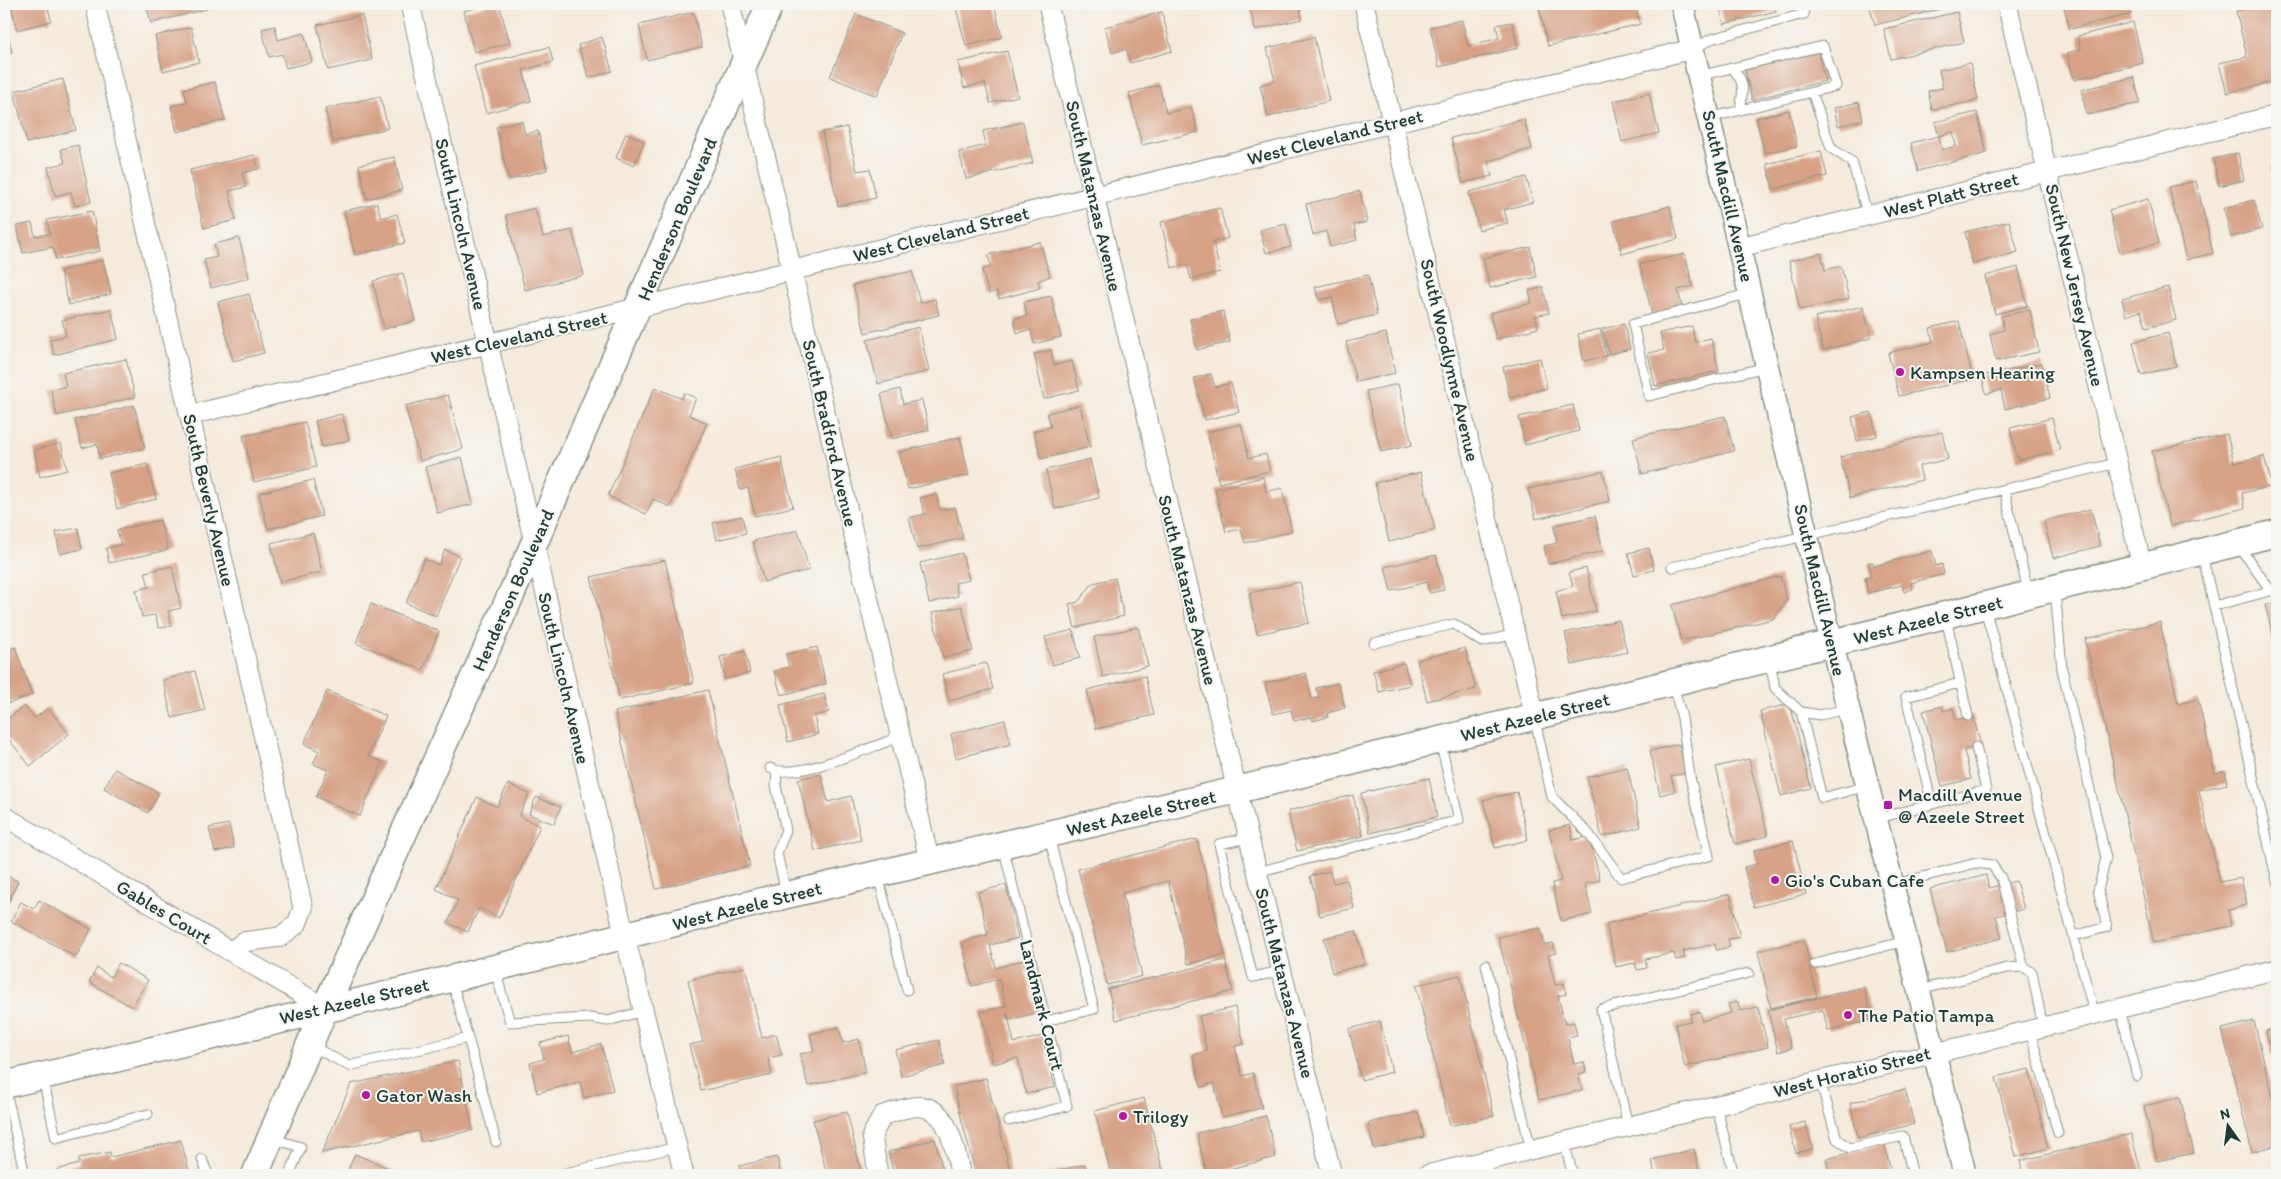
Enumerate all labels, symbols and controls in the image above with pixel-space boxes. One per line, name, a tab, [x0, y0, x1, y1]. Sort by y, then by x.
street label: South Matanzas Avenue	[1061, 98, 1127, 294]
street label: West Cleveland Street	[1245, 104, 1425, 170]
street label: South Macdill Avenue	[1697, 108, 1759, 284]
street label: Henderson Boulevard	[632, 133, 722, 304]
street label: South Lincoln Avenue	[430, 136, 492, 312]
street label: West Platt Street	[1881, 167, 2021, 223]
street label: South New Jersey Avenue	[2040, 181, 2110, 389]
street label: West Cleveland Street	[851, 201, 1031, 267]
street label: South Woodlynne Avenue	[1415, 256, 1485, 464]
street label: West Cleveland Street	[428, 305, 610, 369]
street label: South Bradford Avenue	[797, 337, 863, 529]
place label: Kampsen Hearing	[1910, 361, 2055, 384]
marker: Kampsen Hearing	[1894, 366, 1906, 378]
street label: South Beverly Avenue	[178, 411, 240, 589]
street label: South Matanzas Avenue	[1153, 493, 1223, 687]
street label: South Macdill Avenue	[1789, 502, 1851, 678]
street label: Henderson Boulevard	[467, 505, 559, 675]
street label: South Lincoln Avenue	[533, 590, 595, 766]
street label: West Azeele Street	[1851, 590, 2005, 650]
street label: West Azeele Street	[1458, 687, 1612, 747]
place label: Macdill Avenue @ Azeele Street	[1898, 783, 2025, 828]
street label: West Azeele Street	[1064, 785, 1218, 841]
marker: Macdill Avenue @ Azeele Street	[1882, 799, 1894, 811]
place label: Gio's Cuban Cafe	[1785, 869, 1924, 892]
marker: Gio's Cuban Cafe	[1769, 874, 1781, 886]
street label: Gables Court	[112, 875, 216, 949]
street label: West Azeele Street	[670, 876, 824, 936]
street label: South Matanzas Avenue	[1250, 886, 1320, 1080]
street label: Landmark Court	[1015, 937, 1069, 1073]
street label: West Azeele Street	[277, 973, 431, 1029]
place label: The Patio Tampa	[1858, 1004, 1994, 1027]
marker: The Patio Tampa	[1842, 1009, 1854, 1021]
street label: West Horatio Street	[1771, 1041, 1933, 1103]
place label: Gator Wash	[376, 1084, 473, 1107]
marker: Gator Wash	[360, 1089, 372, 1101]
north arrow	[2204, 1102, 2254, 1152]
text: N	[2218, 1104, 2232, 1123]
place label: Trilogy	[1133, 1105, 1188, 1128]
marker: Trilogy	[1117, 1110, 1129, 1122]

